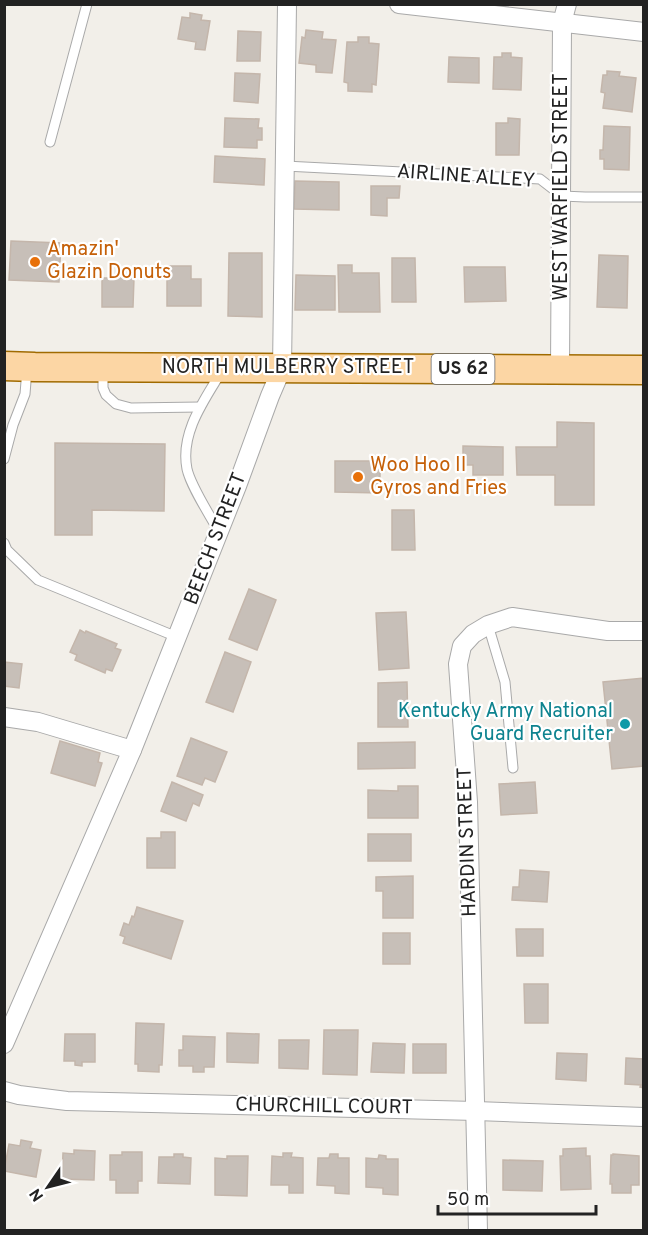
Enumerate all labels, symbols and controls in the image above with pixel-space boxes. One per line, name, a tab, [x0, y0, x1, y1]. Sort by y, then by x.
street label: WEST WARFIELD STREET	[549, 73, 575, 301]
street label: AIRLINE ALLEY	[396, 159, 536, 195]
place label: Amazin' Glazin Donuts	[47, 237, 171, 286]
marker: Amazin' Glazin Donuts	[28, 255, 42, 269]
road number: US 62	[432, 354, 494, 384]
street label: NORTH MULBERRY STREET	[162, 355, 414, 381]
place label: Woo Hoo II Gyros and Fries	[370, 453, 507, 502]
street label: BEECH STREET	[179, 469, 253, 609]
marker: Woo Hoo II Gyros and Fries	[351, 470, 365, 484]
place label: Kentucky Army National Guard Recruiter	[398, 699, 613, 748]
marker: Kentucky Army National Guard Recruiter	[618, 717, 632, 731]
street label: HARDIN STREET	[452, 767, 484, 917]
street label: CHURCHILL COURT	[235, 1092, 413, 1122]
north arrow	[18, 1157, 78, 1217]
scale bar	[438, 1178, 596, 1216]
text: N	[26, 1184, 49, 1205]
text: 50 m	[447, 1189, 489, 1212]

